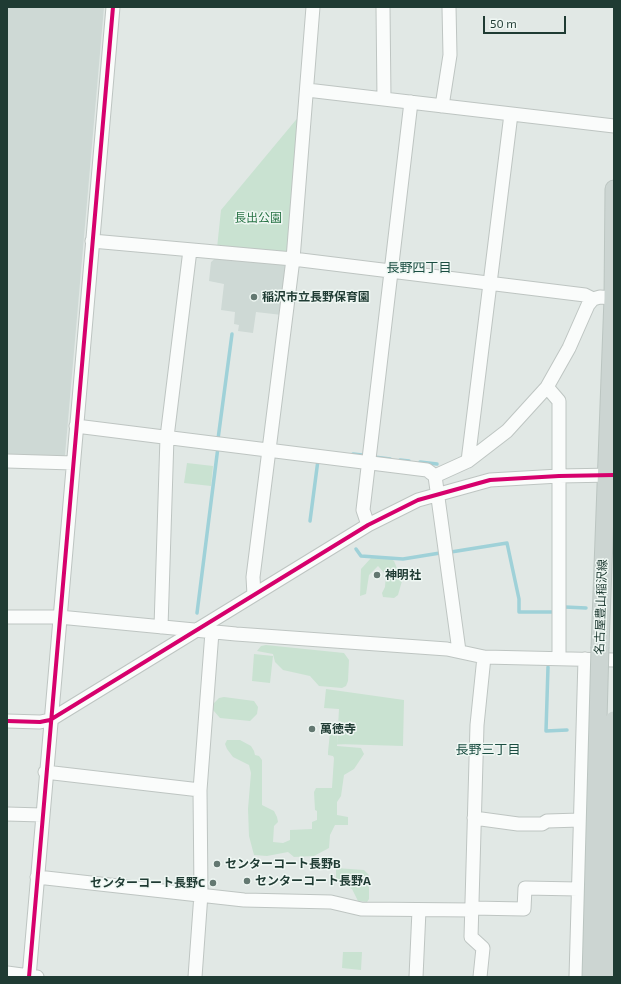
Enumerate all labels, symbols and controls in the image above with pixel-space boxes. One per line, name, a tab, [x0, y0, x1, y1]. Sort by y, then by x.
scale bar	[485, 8, 568, 34]
text: 50 m	[490, 16, 517, 30]
park label: 長出公園	[234, 211, 282, 225]
district label: 長野四丁目	[387, 260, 451, 276]
place label: 稲沢市立長野保育園	[262, 290, 370, 304]
marker: 稲沢市立長野保育園	[249, 292, 259, 302]
street label: 名古屋豊山稲沢線	[592, 559, 610, 655]
place label: 神明社	[385, 568, 421, 582]
marker: 神明社	[372, 570, 382, 580]
place label: 萬徳寺	[320, 722, 356, 736]
marker: 萬徳寺	[307, 724, 317, 734]
district label: 長野三丁目	[456, 742, 520, 758]
place label: センターコート長野B	[225, 857, 341, 871]
marker: センターコート長野B	[212, 859, 222, 869]
place label: センターコート長野A	[255, 874, 371, 888]
place label: センターコート長野C	[90, 876, 205, 890]
marker: センターコート長野A	[242, 876, 252, 886]
marker: センターコート長野C	[208, 878, 218, 888]

